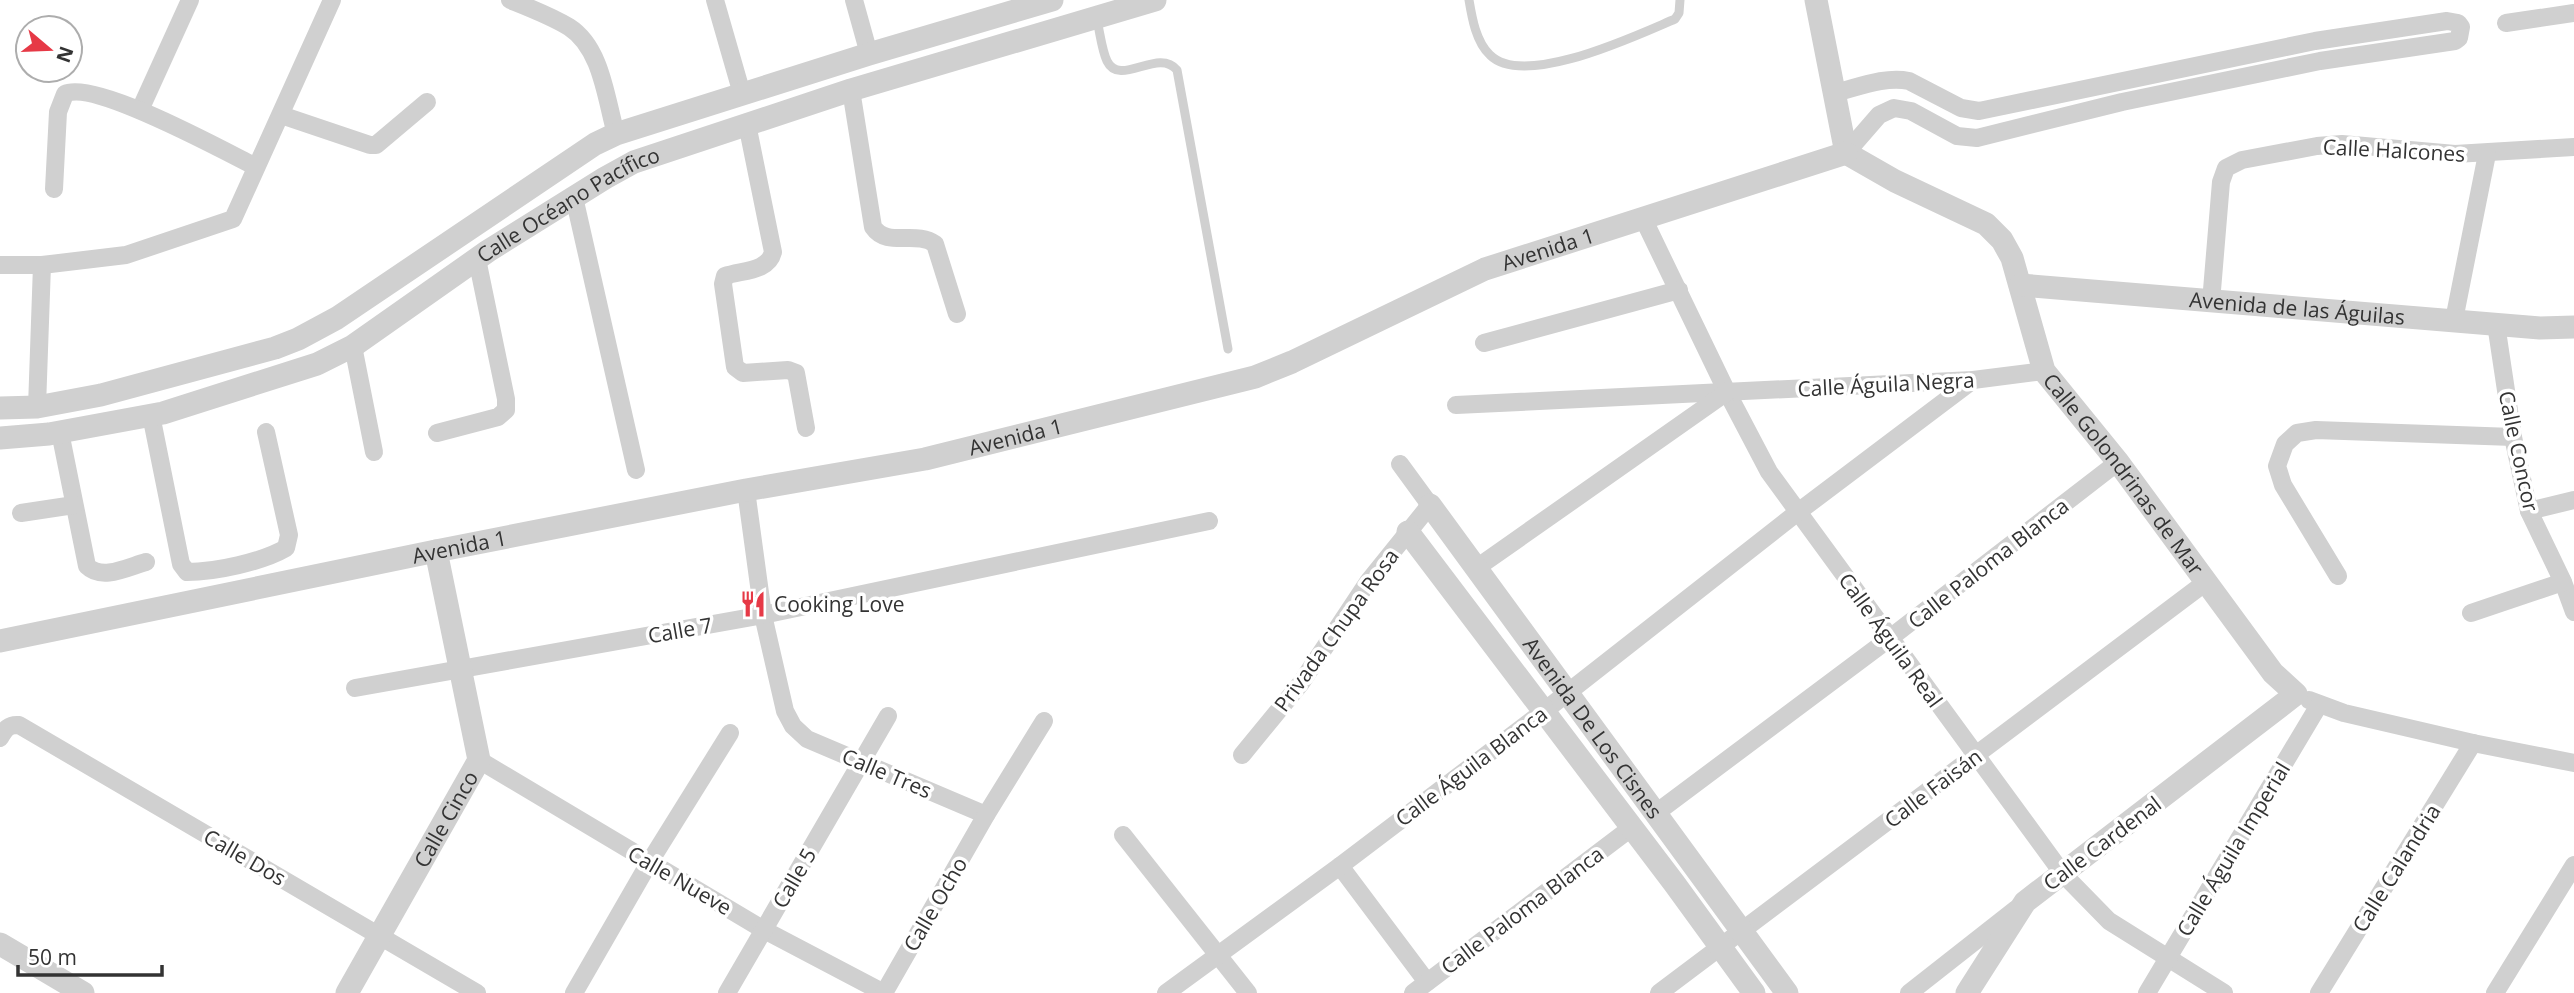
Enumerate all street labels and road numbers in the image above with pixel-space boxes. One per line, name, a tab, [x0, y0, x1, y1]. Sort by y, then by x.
street label: Calle Halcones	[2322, 132, 2466, 168]
street label: Calle Océano Pacífico	[471, 140, 663, 269]
street label: Avenida 1	[1498, 221, 1598, 277]
street label: Avenida de las Águilas	[2188, 285, 2406, 331]
street label: Calle Águila Negra	[1797, 365, 1975, 403]
street label: Calle Golondrinas de Mar	[2037, 367, 2211, 581]
street label: Calle Concor	[2493, 388, 2546, 514]
street label: Avenida 1	[966, 411, 1065, 462]
street label: Calle Paloma Blanca	[1902, 491, 2074, 635]
street label: Avenida 1	[410, 523, 509, 570]
street label: Privada Chupa Rosa	[1267, 543, 1405, 717]
street label: Calle Águila Real	[1833, 567, 1949, 713]
street label: Calle 7	[646, 611, 714, 649]
street label: Avenida De Los Cisnes	[1517, 631, 1669, 824]
street label: Calle Águila Blanca	[1389, 700, 1553, 832]
street label: Calle Tres	[838, 742, 936, 804]
street label: Calle Faisán	[1879, 742, 1987, 834]
street label: Calle Águila Imperial	[2170, 757, 2296, 941]
street label: Calle Cinco	[407, 766, 484, 872]
street label: Calle Cardenal	[2037, 789, 2167, 897]
street label: Calle Calandria	[2345, 799, 2447, 937]
street label: Calle Dos	[199, 822, 291, 892]
street label: Calle Nueve	[623, 839, 737, 921]
street label: Calle Paloma Blanca	[1435, 840, 1609, 980]
street label: Calle 5	[766, 843, 822, 913]
street label: Calle Ocho	[897, 852, 973, 956]

